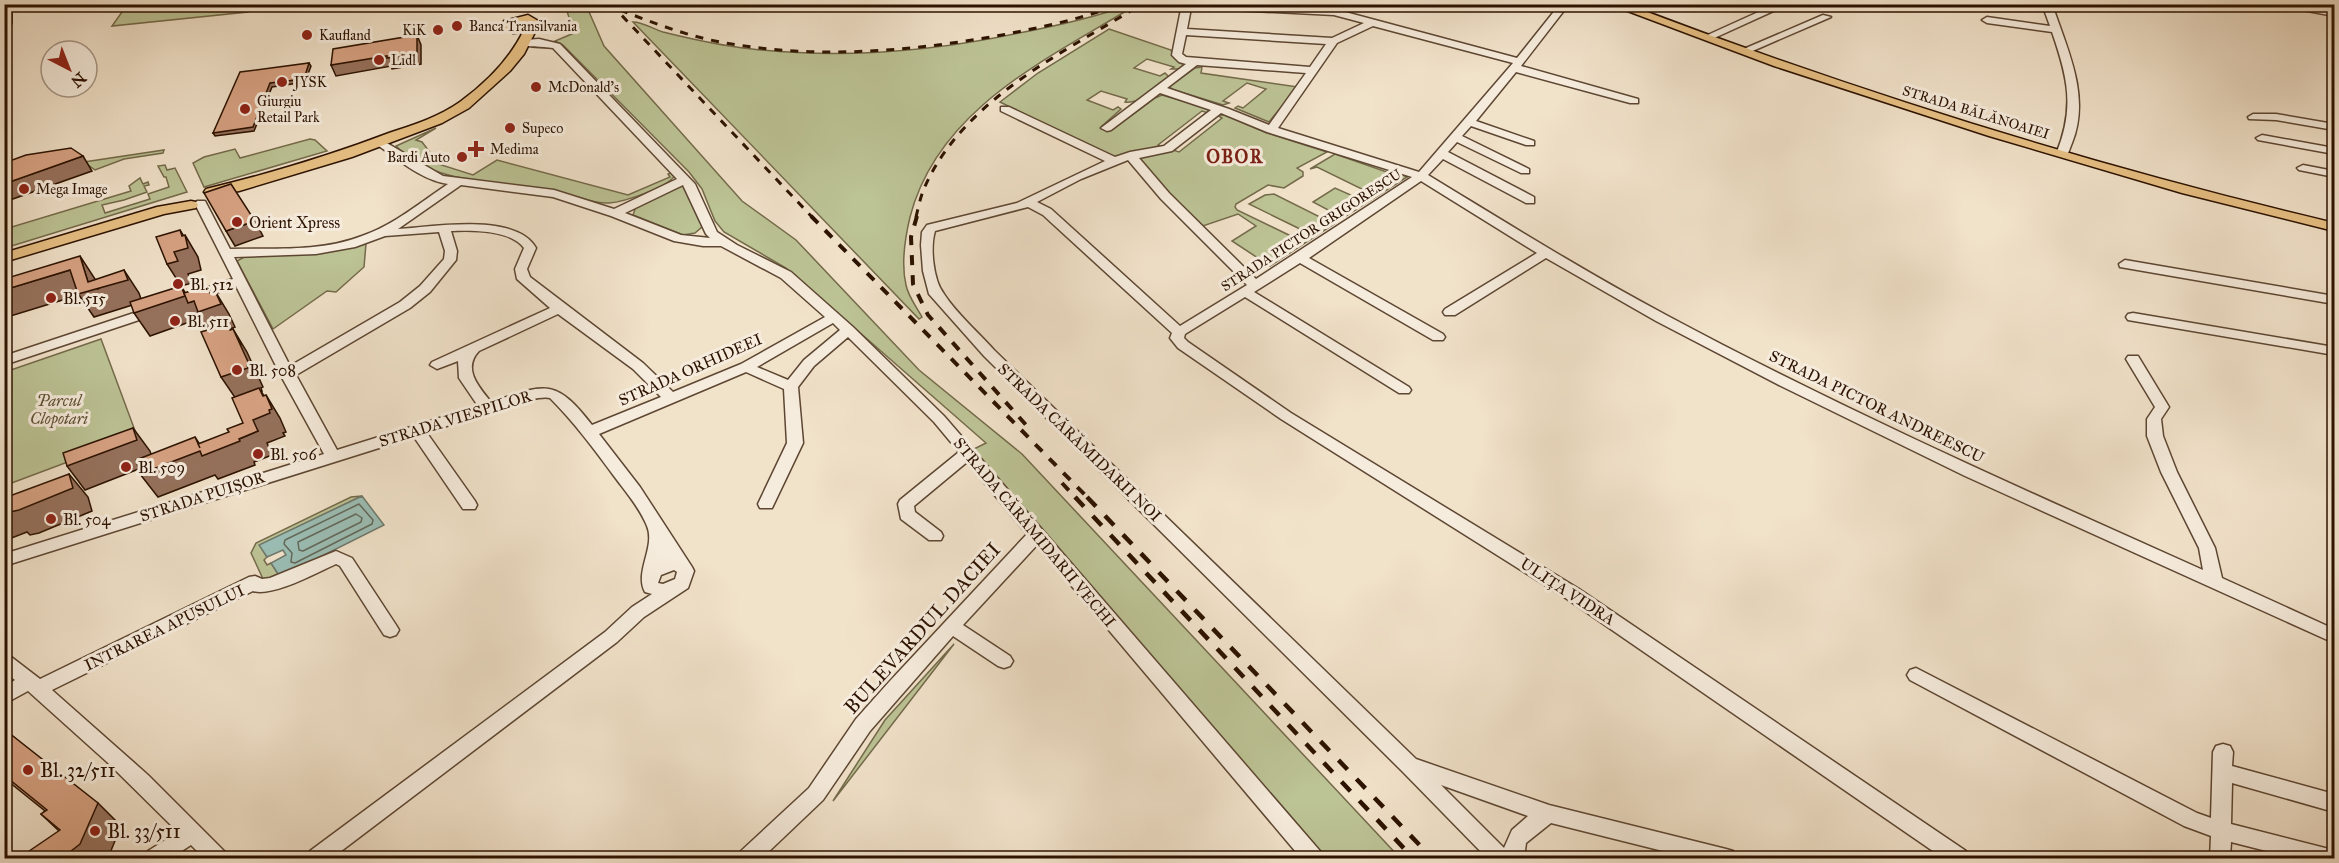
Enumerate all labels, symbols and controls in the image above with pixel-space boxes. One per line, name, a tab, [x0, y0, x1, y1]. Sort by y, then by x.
place label: Banca Transilvania	[469, 18, 577, 35]
marker: Banca Transilvania	[450, 19, 464, 33]
place label: KiK	[402, 22, 427, 39]
marker: KiK	[431, 23, 445, 37]
place label: Kaufland	[319, 27, 371, 44]
marker: Kaufland	[300, 28, 314, 42]
north arrow	[39, 39, 99, 99]
place label: Lidl	[391, 52, 416, 69]
marker: Lidl	[372, 53, 386, 67]
text: N	[67, 68, 90, 92]
place label: JYSK	[292, 74, 328, 92]
marker: JYSK	[275, 75, 289, 89]
place label: McDonald's	[548, 79, 619, 96]
marker: McDonald's	[529, 80, 543, 94]
street label: STRADA BĂLĂNOAIEI	[1900, 81, 2052, 143]
place label: Giurgiu Retail Park	[257, 93, 320, 126]
marker: Giurgiu Retail Park	[238, 102, 252, 116]
place label: Supeco	[522, 120, 563, 137]
marker: Supeco	[503, 121, 517, 135]
marker: Medima	[467, 140, 485, 158]
place label: Medima	[490, 141, 539, 158]
district label: OBOR	[1206, 146, 1264, 168]
place label: Bardi Auto	[387, 149, 450, 166]
marker: Bardi Auto	[455, 150, 469, 164]
street label: STRADA PICTOR GRIGORESCU	[1218, 165, 1405, 295]
place label: Mega Image	[36, 181, 108, 198]
marker: Mega Image	[17, 182, 31, 196]
place label: Orient Xpress	[249, 213, 340, 232]
marker: Orient Xpress	[230, 215, 244, 229]
place label: Bl. 512	[190, 275, 233, 294]
marker: Bl. 512	[171, 277, 185, 291]
place label: Bl. 515	[63, 289, 106, 308]
marker: Bl. 515	[44, 291, 58, 305]
place label: Bl. 511	[187, 312, 229, 331]
marker: Bl. 511	[168, 314, 182, 328]
street label: STRADA ORHIDEEI	[616, 329, 765, 410]
street label: STRADA PICTOR ANDREESCU	[1766, 346, 1988, 467]
street label: STRADA CĂRĂMIDARII NOI	[994, 359, 1166, 526]
place label: Bl. 508	[249, 361, 296, 380]
marker: Bl. 508	[230, 363, 244, 377]
street label: STRADA VIESPILOR	[377, 386, 534, 451]
park label: Parcul Clopotari	[30, 391, 88, 429]
street label: STRADA CĂRĂMIDARII VECHI	[950, 433, 1120, 631]
place label: Bl. 506	[270, 445, 317, 464]
marker: Bl. 506	[251, 447, 265, 461]
place label: Bl. 509	[138, 458, 185, 477]
marker: Bl. 509	[119, 460, 133, 474]
street label: STRADA PUIȘOR	[137, 467, 268, 526]
place label: Bl. 504	[63, 510, 111, 529]
marker: Bl. 504	[44, 512, 58, 526]
street label: BULEVARDUL DACIEI	[839, 538, 1005, 718]
street label: ULIȚA VIDRA	[1517, 554, 1619, 629]
street label: INTRAREA APUSULUI	[81, 580, 247, 674]
place label: Bl. 32/511	[40, 758, 116, 782]
marker: Bl. 32/511	[21, 763, 35, 777]
place label: Bl. 33/511	[107, 819, 181, 843]
marker: Bl. 33/511	[88, 824, 102, 838]

